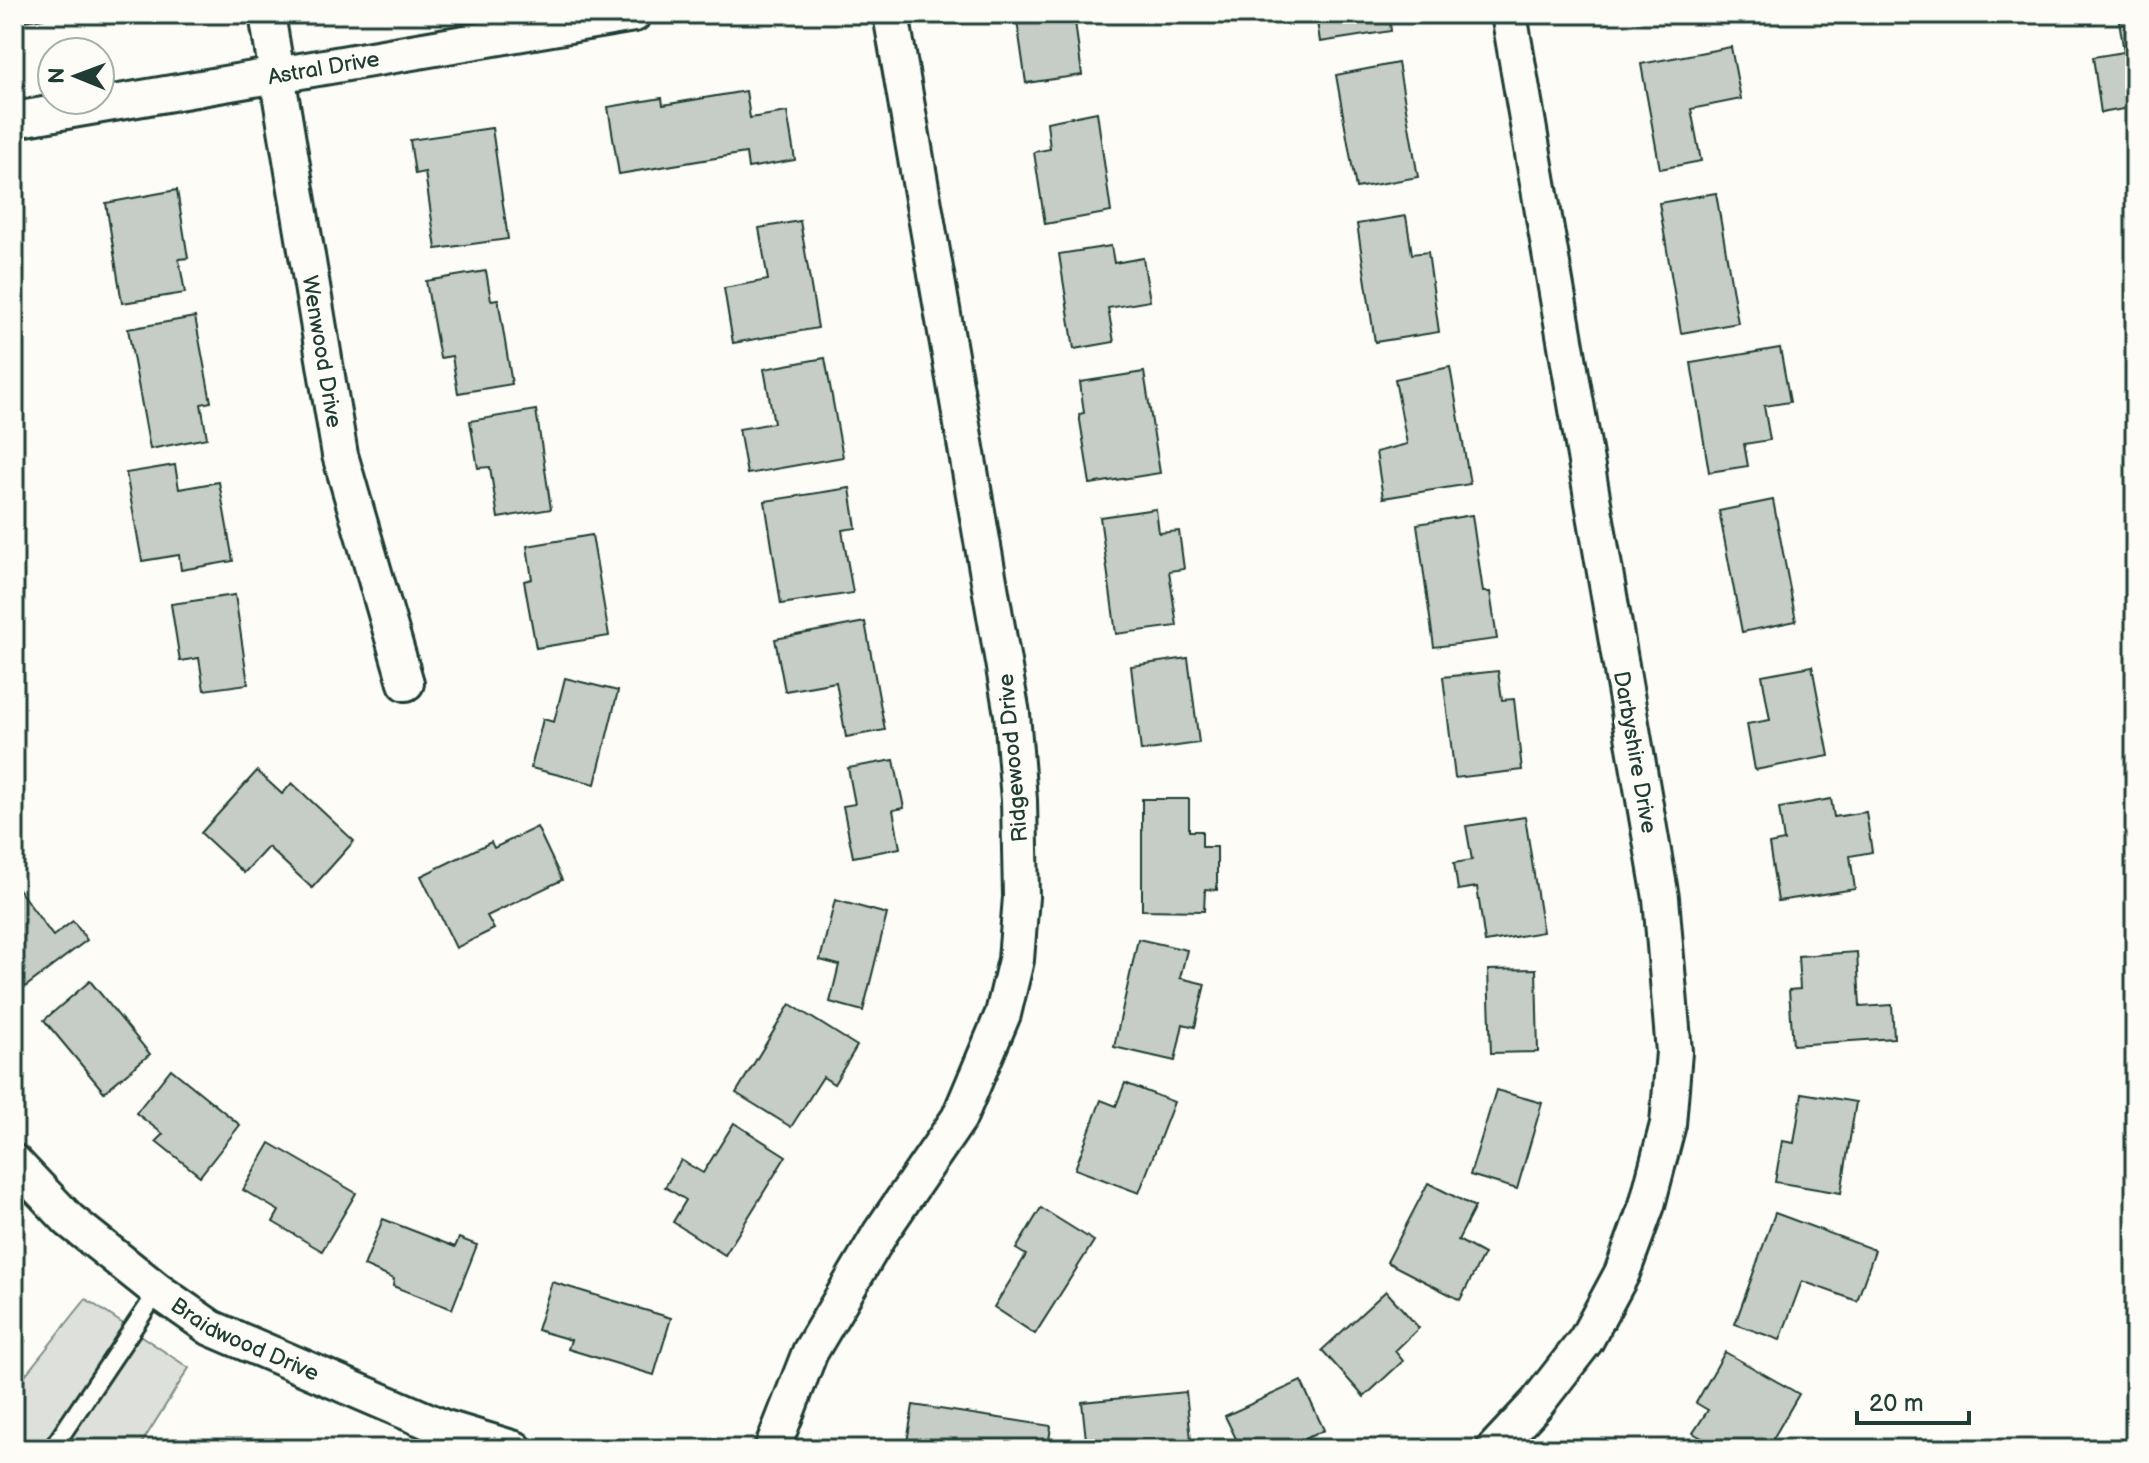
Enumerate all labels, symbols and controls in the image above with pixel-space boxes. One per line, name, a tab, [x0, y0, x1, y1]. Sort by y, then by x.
north arrow	[36, 36, 116, 116]
street label: Astral Drive	[266, 46, 382, 91]
text: N	[44, 67, 71, 84]
street label: Wenwood Drive	[295, 273, 347, 430]
street label: Darbyshire Drive	[1607, 669, 1662, 836]
street label: Ridgewood Drive	[993, 672, 1034, 843]
street label: Braidwood Drive	[165, 1292, 323, 1388]
scale bar	[1857, 1375, 1969, 1425]
text: 20 m	[1869, 1389, 1924, 1418]

